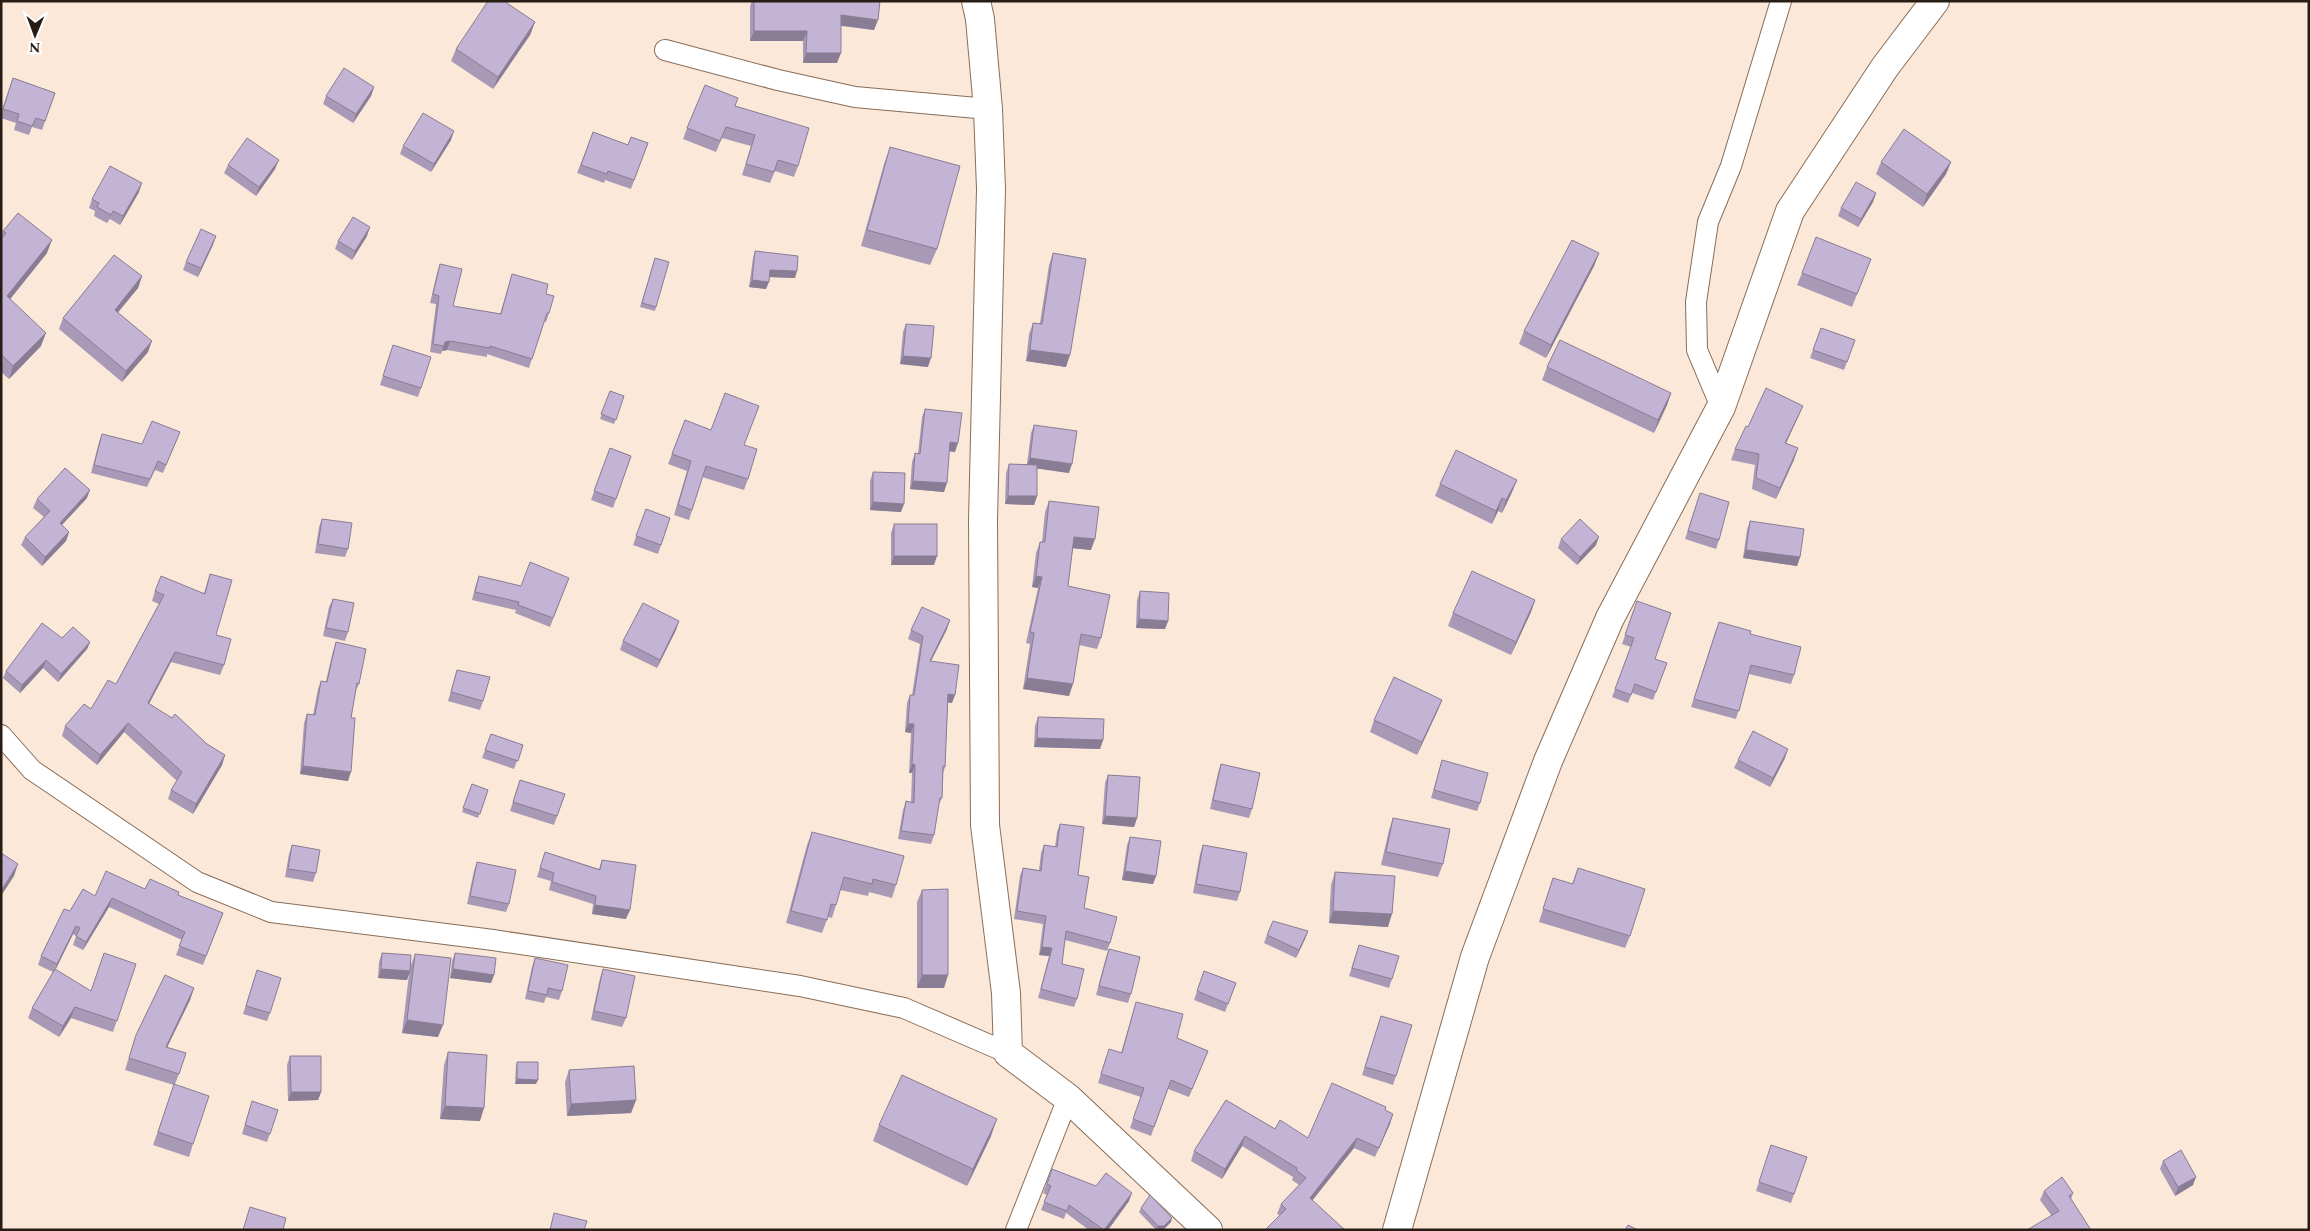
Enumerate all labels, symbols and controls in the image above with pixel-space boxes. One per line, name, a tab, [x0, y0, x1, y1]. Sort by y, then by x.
north arrow	[10, 10, 60, 60]
text: N	[29, 37, 41, 58]

